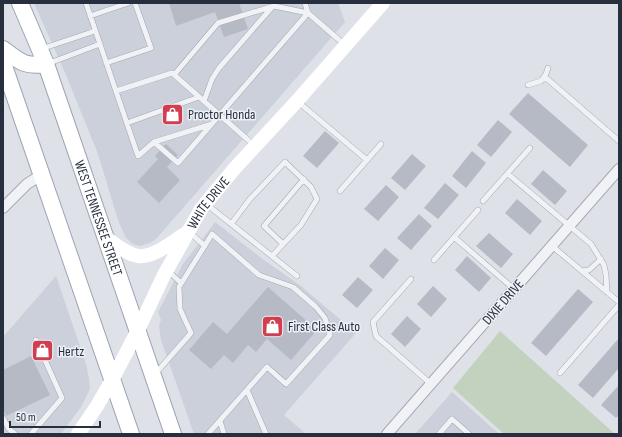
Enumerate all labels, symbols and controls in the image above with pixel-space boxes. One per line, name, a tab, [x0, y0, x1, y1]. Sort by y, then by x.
shop icon: Proctor Honda	[160, 101, 186, 127]
place label: Proctor Honda	[188, 106, 255, 123]
street label: WEST TENNESSEE STREET	[71, 158, 127, 278]
street label: WHITE DRIVE	[183, 173, 233, 232]
street label: DIXIE DRIVE	[479, 276, 528, 328]
shop icon: First Class Auto	[260, 313, 286, 339]
place label: First Class Auto	[288, 318, 360, 335]
shop icon: Hertz	[29, 338, 55, 364]
place label: Hertz	[58, 343, 84, 360]
scale bar	[10, 403, 100, 429]
text: 50 m	[16, 410, 36, 425]

